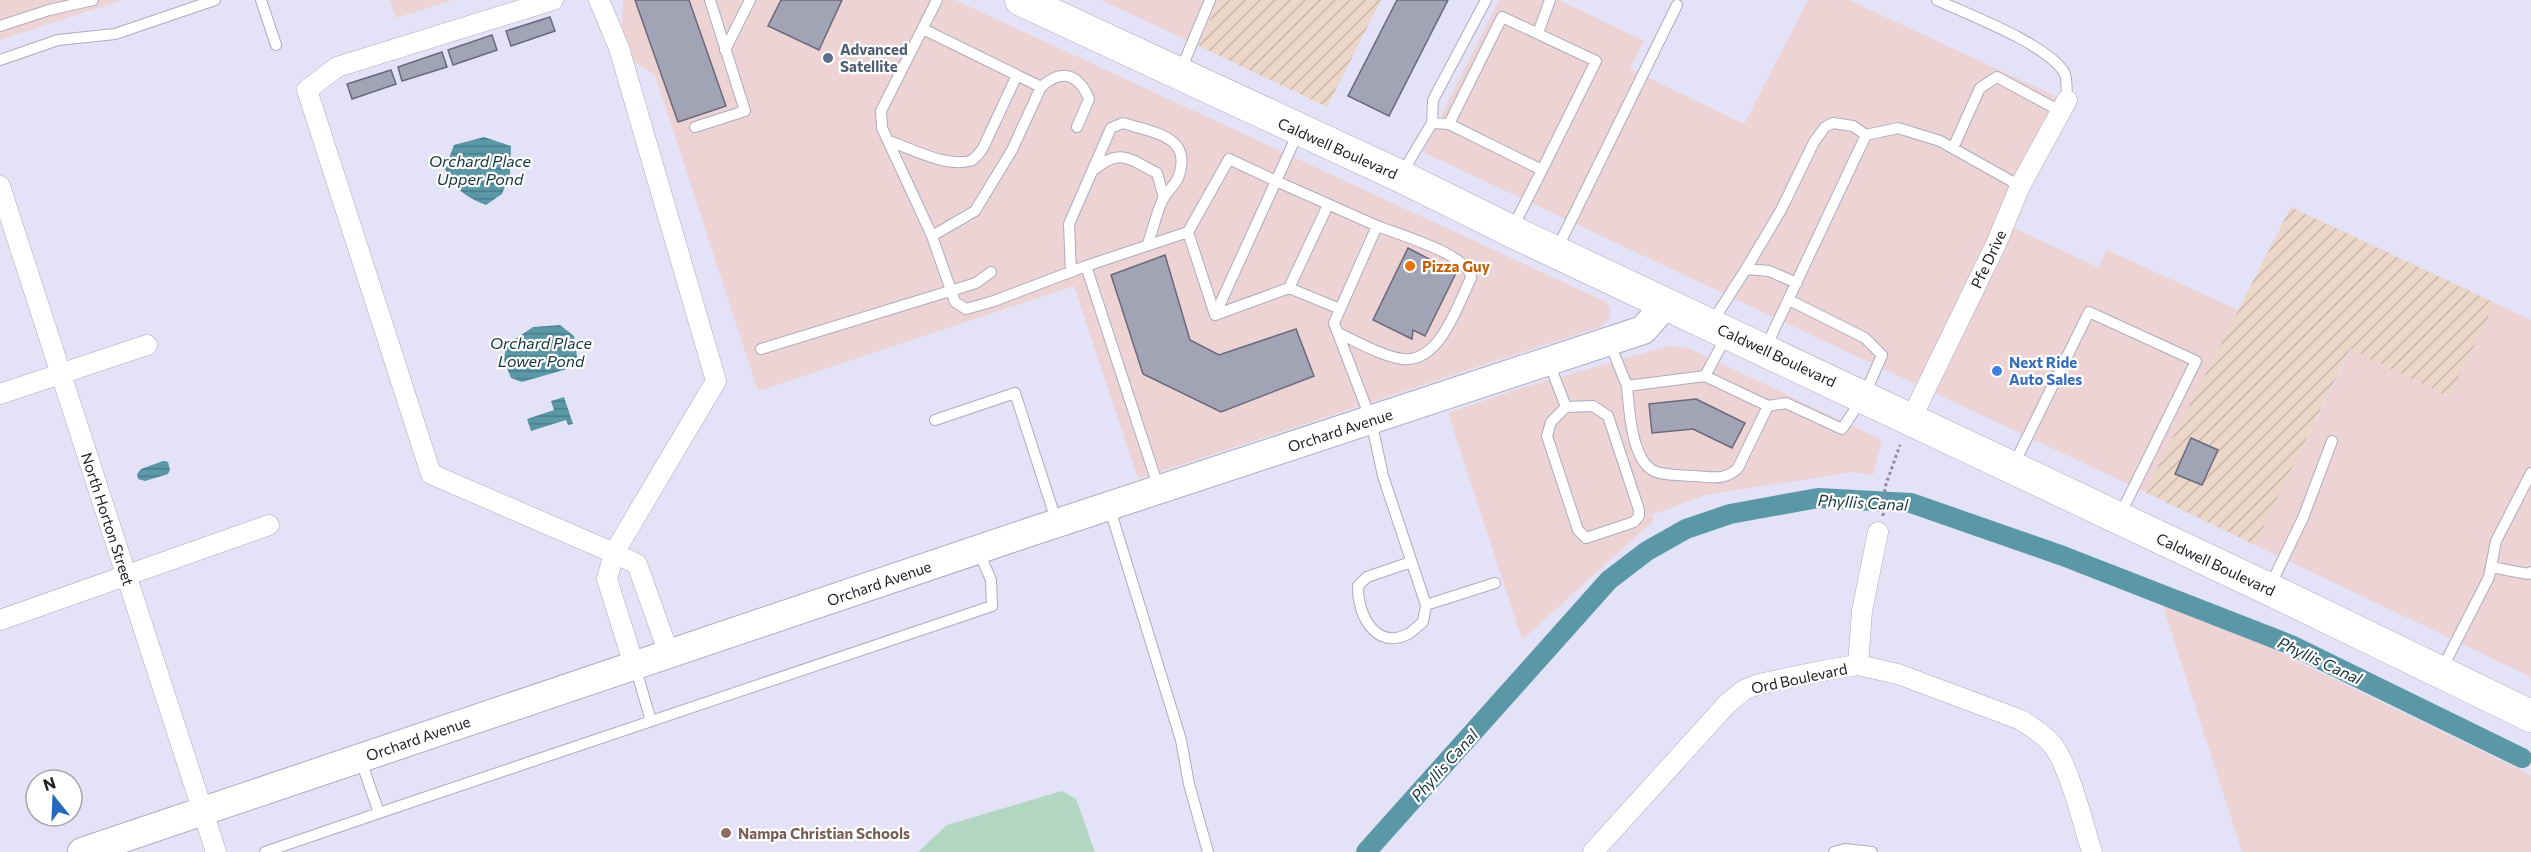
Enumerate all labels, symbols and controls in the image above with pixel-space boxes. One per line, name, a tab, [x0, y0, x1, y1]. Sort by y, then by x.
place label: Advanced Satellite	[840, 40, 908, 75]
marker: Advanced Satellite	[821, 51, 835, 65]
street label: Caldwell Boulevard	[1275, 114, 1401, 182]
water label: Orchard Place Upper Pond	[429, 151, 531, 188]
street label: Pfe Drive	[1967, 227, 2009, 291]
place label: Pizza Guy	[1422, 257, 1491, 275]
marker: Pizza Guy	[1403, 259, 1417, 273]
street label: Caldwell Boulevard	[1715, 320, 1839, 390]
water label: Orchard Place Lower Pond	[490, 333, 592, 370]
place label: Next Ride Auto Sales	[2009, 353, 2082, 388]
marker: Next Ride Auto Sales	[1990, 364, 2004, 378]
street label: Orchard Avenue	[1285, 405, 1395, 455]
street label: North Horton Street	[78, 450, 138, 588]
water label: Phyllis Canal	[1817, 490, 1910, 514]
street label: Caldwell Boulevard	[2154, 529, 2278, 599]
street label: Orchard Avenue	[824, 557, 934, 609]
water label: Phyllis Canal	[2275, 632, 2366, 688]
street label: Ord Boulevard	[1749, 659, 1849, 697]
street label: Orchard Avenue	[363, 712, 473, 764]
water label: Phyllis Canal	[1407, 724, 1482, 805]
north arrow	[24, 768, 84, 828]
text: N	[41, 772, 58, 794]
place label: Nampa Christian Schools	[738, 824, 910, 842]
marker: Nampa Christian Schools	[719, 826, 733, 840]

